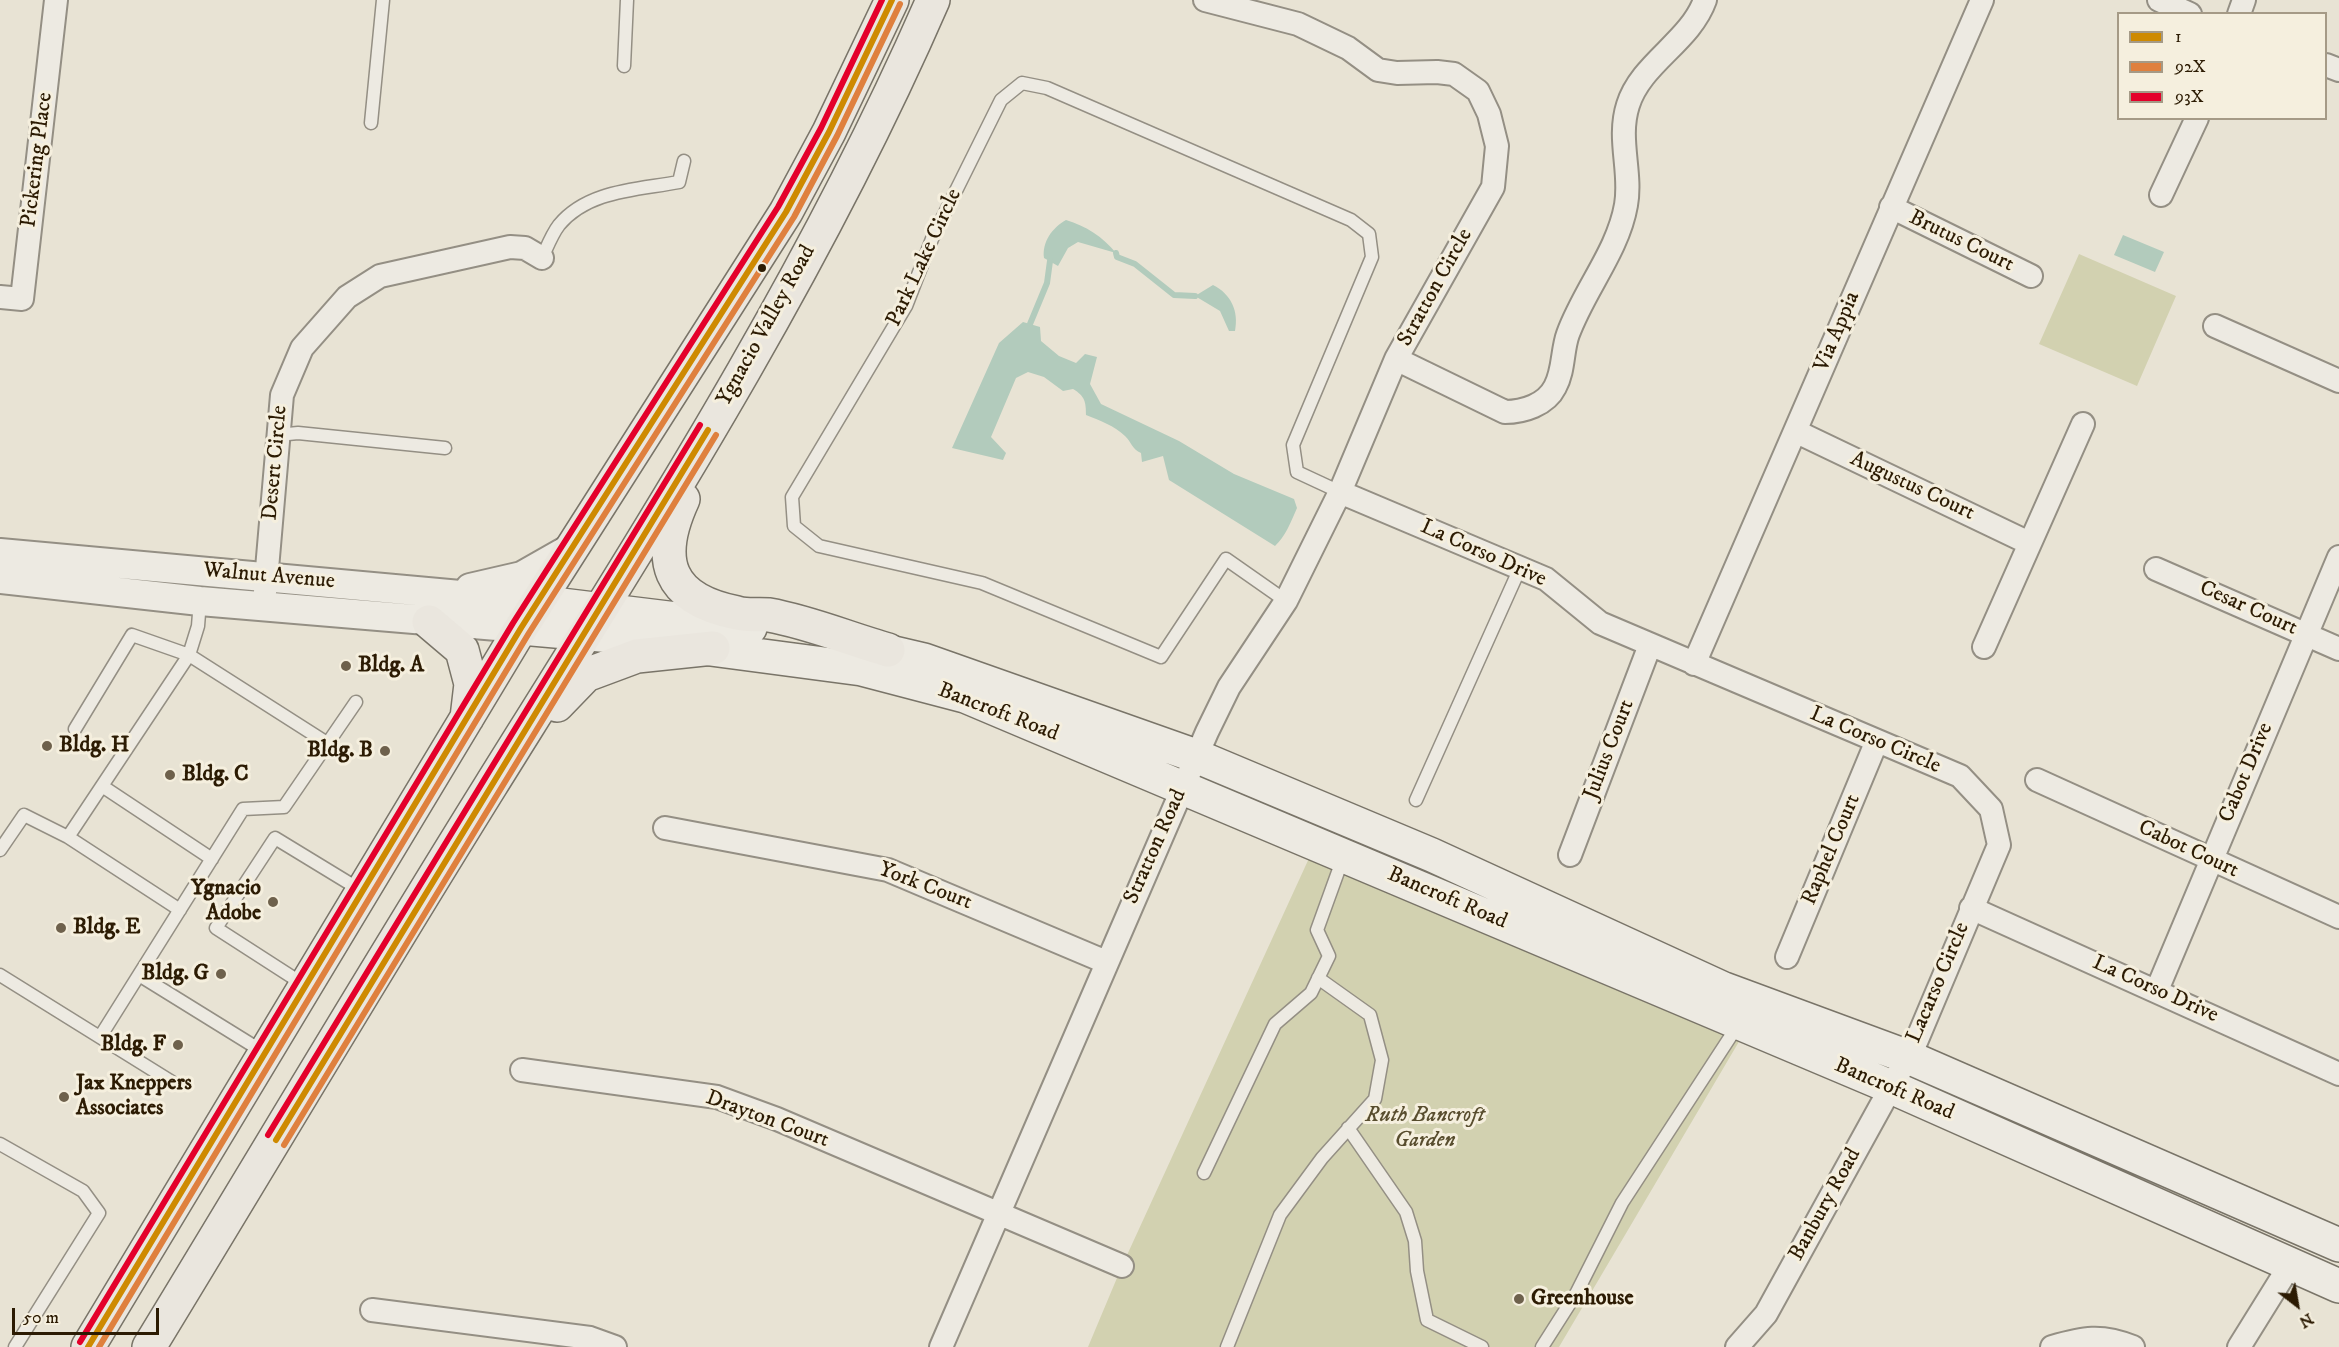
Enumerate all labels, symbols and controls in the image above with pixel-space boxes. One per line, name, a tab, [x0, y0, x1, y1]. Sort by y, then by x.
legend	[2117, 12, 2327, 120]
text: 1	[2175, 26, 2182, 48]
text: 92X	[2175, 56, 2206, 78]
text: 93X	[2175, 86, 2204, 108]
street label: Pickering Place	[17, 91, 59, 229]
street label: Park Lake Circle	[882, 185, 968, 331]
street label: Brutus Court	[1904, 205, 2018, 279]
street label: Stratton Circle	[1393, 225, 1479, 351]
street label: Ygnacio Valley Road	[712, 241, 822, 411]
unlabelled marker	[756, 262, 768, 274]
street label: Via Appia	[1809, 288, 1867, 376]
street label: Desert Circle	[258, 404, 294, 522]
street label: Augustus Court	[1846, 447, 1978, 527]
street label: La Corso Drive	[1416, 514, 1550, 594]
street label: Walnut Avenue	[202, 558, 336, 596]
street label: Cesar Court	[2195, 576, 2301, 642]
place label: Bldg. A	[358, 653, 424, 679]
marker: Bldg. A	[339, 659, 353, 673]
street label: Bancroft Road	[934, 678, 1062, 748]
street label: Julius Court	[1579, 696, 1641, 804]
street label: La Corso Circle	[1806, 702, 1944, 780]
street label: Cabot Drive	[2214, 719, 2280, 827]
place label: Bldg. H	[59, 733, 130, 759]
place label: Bldg. B	[307, 738, 373, 764]
marker: Bldg. H	[40, 739, 54, 753]
marker: Bldg. B	[378, 744, 392, 758]
place label: Bldg. C	[182, 762, 249, 788]
marker: Bldg. C	[163, 768, 177, 782]
street label: Stratton Road	[1119, 786, 1193, 908]
street label: Raphel Court	[1797, 791, 1867, 909]
street label: Cabot Court	[2134, 815, 2242, 885]
street label: York Court	[875, 857, 975, 917]
street label: Bancroft Road	[1383, 862, 1511, 936]
place label: Ygnacio Adobe	[191, 876, 261, 927]
marker: Ygnacio Adobe	[266, 895, 280, 909]
place label: Bldg. E	[73, 915, 141, 941]
street label: Lacarso Circle	[1902, 919, 1976, 1047]
marker: Bldg. E	[54, 921, 68, 935]
street label: La Corso Drive	[2088, 950, 2222, 1030]
place label: Bldg. G	[142, 961, 209, 987]
marker: Bldg. G	[214, 967, 228, 981]
place label: Bldg. F	[100, 1032, 166, 1058]
marker: Bldg. F	[171, 1038, 185, 1052]
street label: Bancroft Road	[1830, 1053, 1958, 1127]
place label: Jax Kneppers Associates	[76, 1071, 192, 1122]
street label: Drayton Court	[702, 1085, 832, 1155]
marker: Jax Kneppers Associates	[57, 1090, 71, 1104]
park label: Ruth Bancroft Garden	[1365, 1103, 1485, 1154]
street label: Banbury Road	[1784, 1144, 1868, 1266]
north arrow	[2267, 1275, 2327, 1335]
place label: Greenhouse	[1531, 1286, 1634, 1312]
marker: Greenhouse	[1512, 1292, 1526, 1306]
scale bar	[15, 1296, 162, 1334]
text: 50 m	[23, 1307, 59, 1329]
text: N	[2295, 1308, 2317, 1332]

